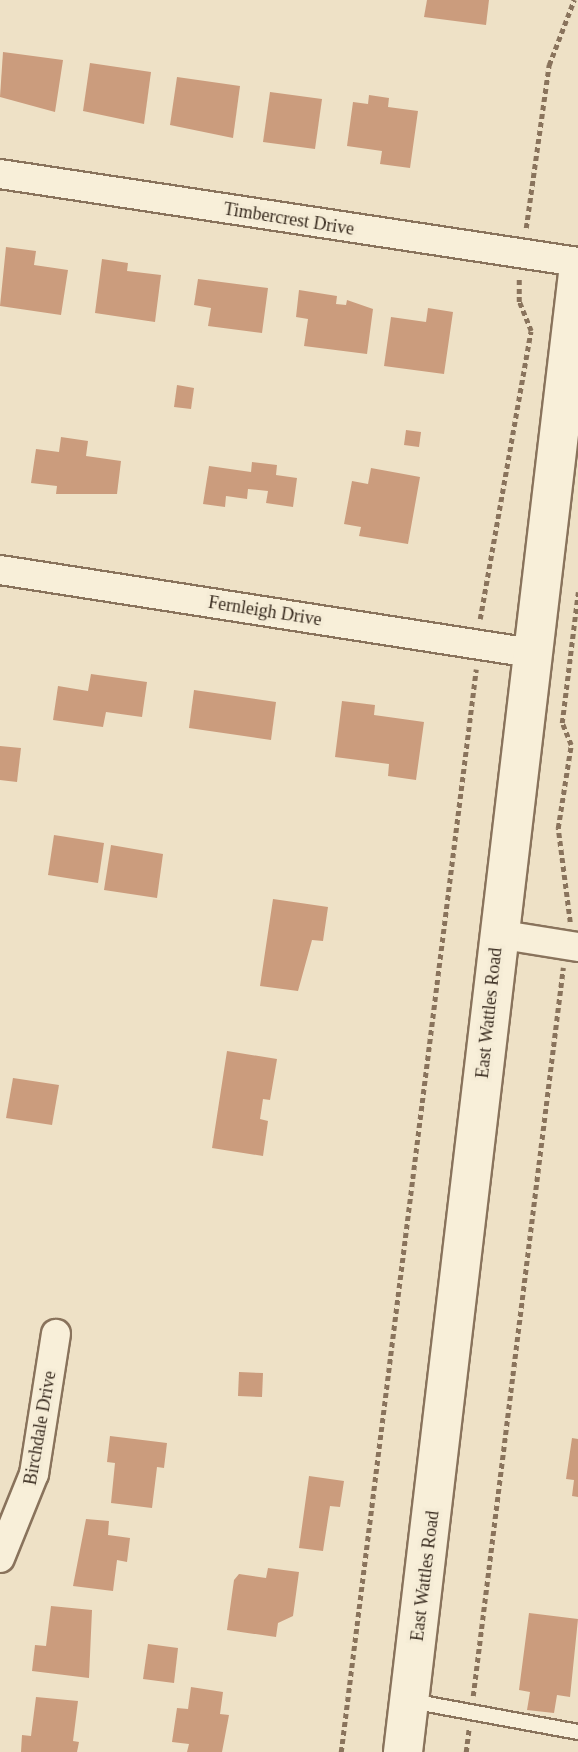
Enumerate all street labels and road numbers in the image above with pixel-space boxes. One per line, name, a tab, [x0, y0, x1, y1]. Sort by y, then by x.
street label: Timbercrest Drive	[222, 198, 356, 240]
street label: Fernleigh Drive	[207, 591, 323, 631]
street label: East Wattles Road	[471, 946, 507, 1080]
street label: Birchdale Drive	[19, 1369, 61, 1487]
street label: East Wattles Road	[406, 1509, 444, 1643]

